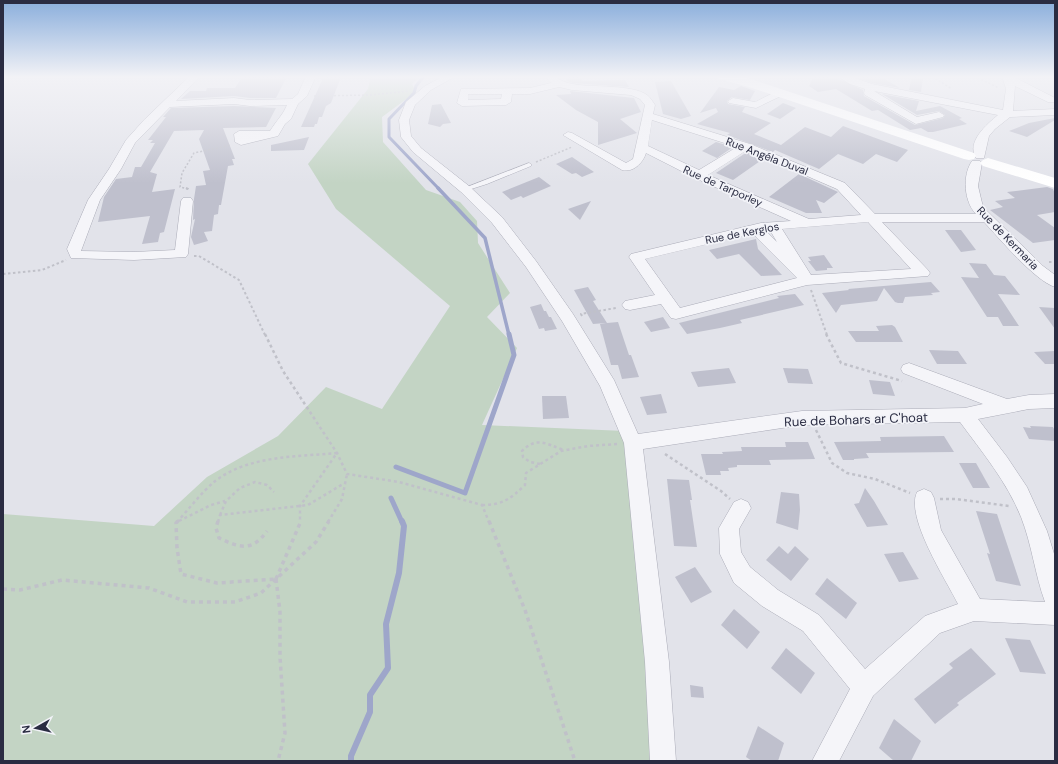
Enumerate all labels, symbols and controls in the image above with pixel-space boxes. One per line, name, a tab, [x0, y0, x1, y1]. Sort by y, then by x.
street label: Rue Angéla Duval	[724, 134, 810, 178]
street label: Rue de Tarporley	[681, 162, 765, 210]
street label: Rue de Kermaria	[974, 203, 1042, 273]
street label: Rue de Kerglos	[704, 219, 780, 247]
street label: Rue de Bohars ar C'hoat	[784, 408, 928, 431]
north arrow	[16, 708, 56, 748]
text: N	[19, 724, 34, 734]

